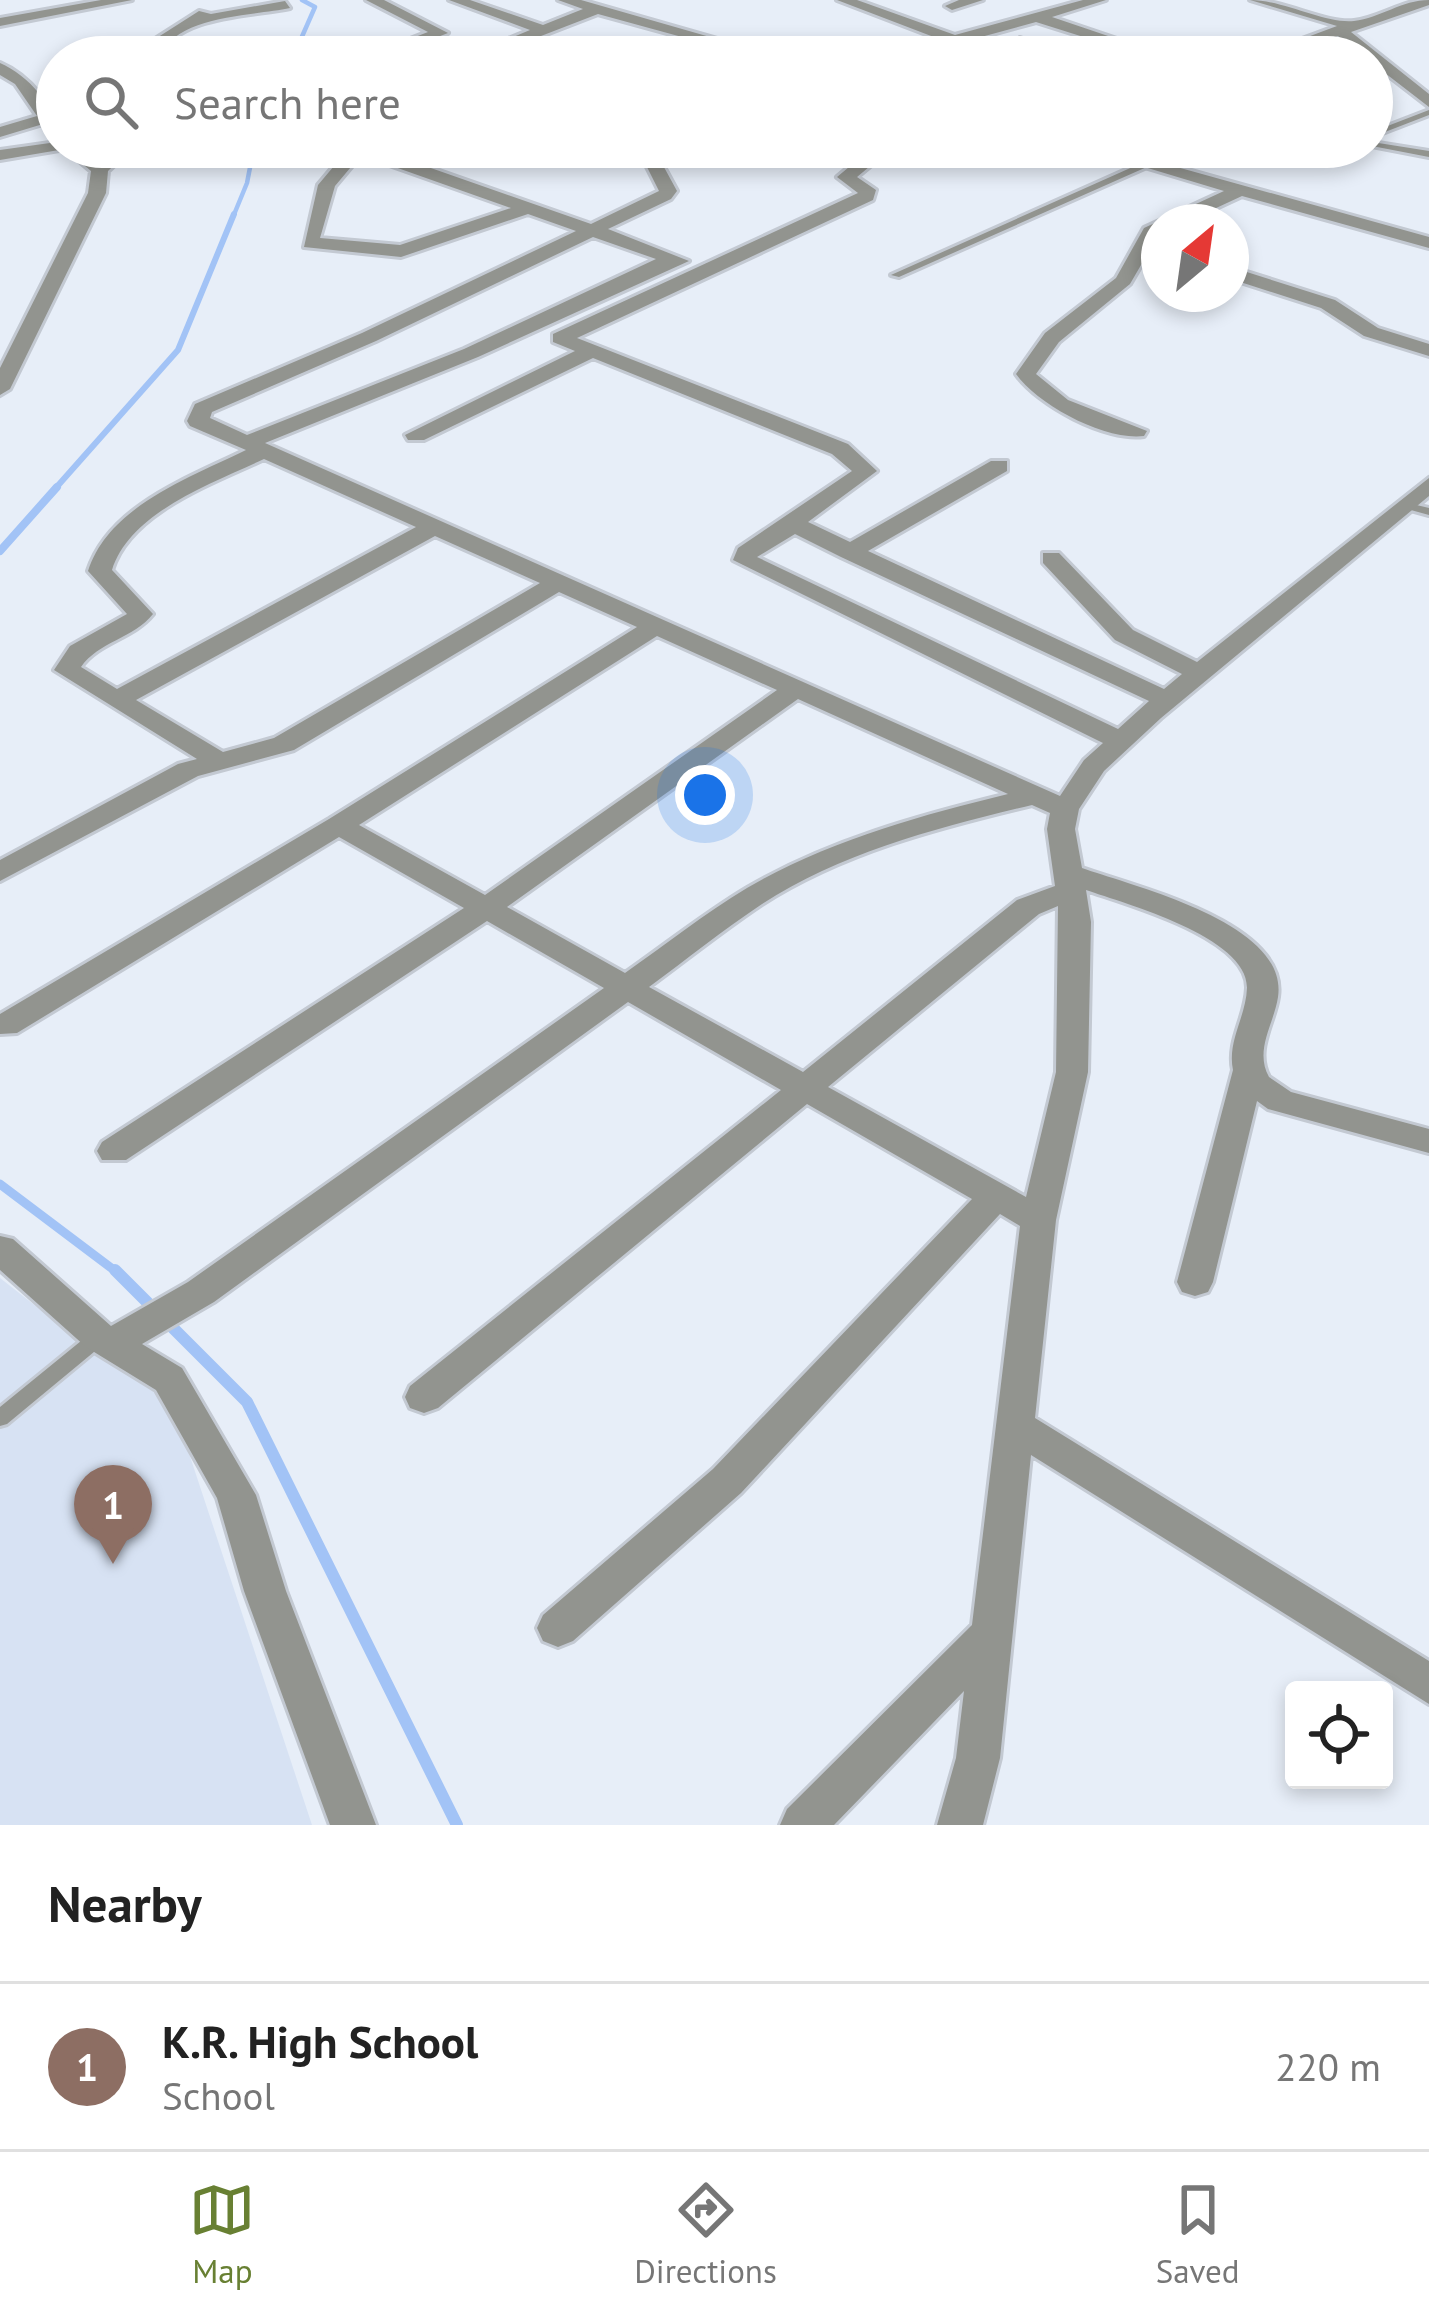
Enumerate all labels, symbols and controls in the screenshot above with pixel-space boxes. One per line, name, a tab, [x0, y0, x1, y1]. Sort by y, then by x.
search box	[36, 36, 1393, 168]
icon: search	[78, 69, 144, 135]
text: Search here	[174, 73, 401, 131]
north arrow	[1141, 204, 1249, 312]
your location	[675, 765, 735, 825]
pin: 1	[74, 1465, 152, 1564]
map controls	[1285, 1681, 1393, 1789]
button: locate	[1285, 1681, 1393, 1789]
text: Nearby	[48, 1870, 202, 1936]
text: K.R. High School	[162, 2012, 478, 2070]
text: 1	[76, 2041, 98, 2092]
text: 220 m	[1275, 2041, 1381, 2092]
text: School	[162, 2070, 275, 2121]
tab: Map	[189, 2177, 255, 2292]
tab: Directions	[634, 2177, 777, 2292]
tab: Saved	[1156, 2177, 1240, 2292]

